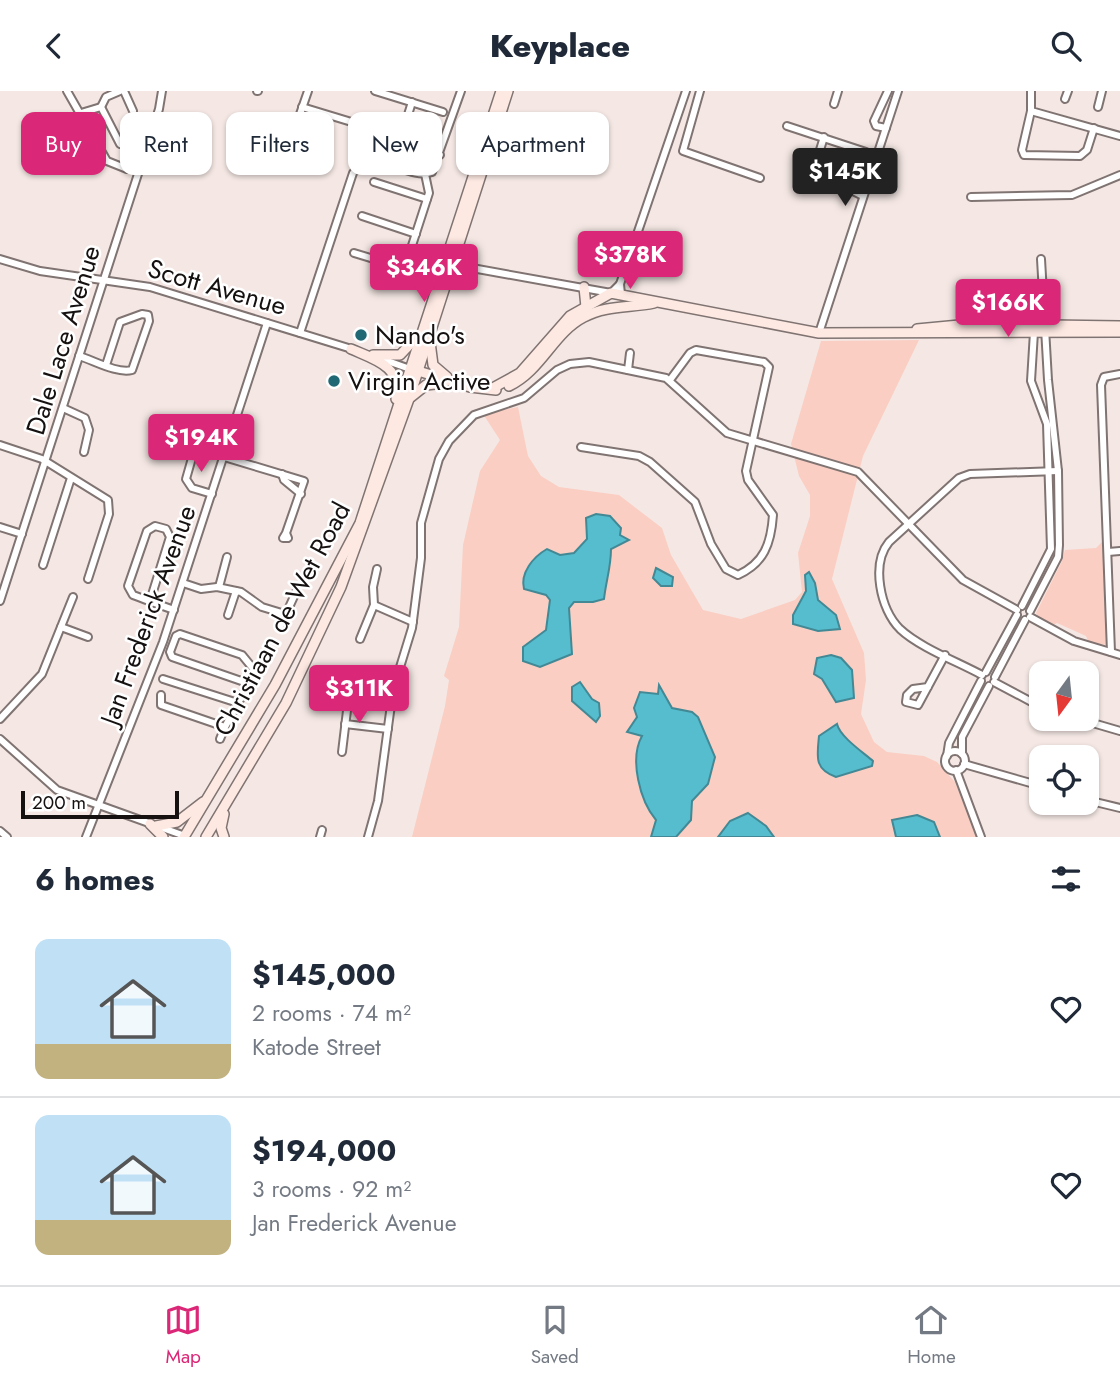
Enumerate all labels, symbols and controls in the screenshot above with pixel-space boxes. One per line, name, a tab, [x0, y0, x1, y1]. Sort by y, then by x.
text: Keyplace	[490, 23, 630, 69]
icon: back	[35, 27, 73, 65]
icon: search	[1047, 27, 1085, 65]
chip: Buy	[21, 112, 106, 175]
chip: Rent	[120, 112, 212, 175]
chip: Filters	[226, 112, 334, 175]
chip: New	[348, 112, 442, 175]
chip: Apartment	[456, 112, 609, 175]
pin: $145K	[796, 149, 894, 208]
text: $145K	[809, 154, 881, 188]
pin: $378K	[581, 231, 679, 291]
text: $378K	[594, 237, 666, 271]
street label: Dale Lace Avenue	[16, 241, 110, 439]
pin: $346K	[375, 245, 473, 304]
street label: Scott Avenue	[143, 249, 291, 325]
text: $346K	[386, 250, 462, 284]
pin: $166K	[959, 279, 1057, 339]
text: $166K	[972, 285, 1044, 319]
place label: Nando's	[375, 316, 465, 354]
marker: Nando's	[353, 327, 369, 343]
place label: Virgin Active	[348, 362, 491, 400]
marker: Virgin Active	[326, 373, 342, 389]
pin: $194K	[152, 415, 250, 474]
text: $194K	[164, 420, 238, 454]
street label: Christiaan de Wet Road	[204, 495, 360, 743]
street label: Jan Frederick Avenue	[90, 500, 205, 733]
north arrow	[1029, 661, 1099, 731]
map controls	[1029, 661, 1099, 815]
pin: $311K	[310, 665, 408, 725]
text: $311K	[325, 671, 393, 705]
button: locate	[1029, 745, 1099, 815]
scale bar	[21, 788, 178, 820]
text: 200 m	[32, 789, 86, 816]
text: 6 homes	[35, 858, 154, 901]
icon: filters	[1047, 860, 1085, 898]
text: $145,000	[252, 953, 396, 996]
icon: home	[91, 967, 175, 1051]
icon: heart	[1047, 990, 1085, 1028]
text: 2 rooms · 74 m²	[252, 996, 411, 1030]
text: Katode Street	[252, 1030, 381, 1064]
text: $194,000	[252, 1129, 396, 1172]
icon: home	[91, 1143, 175, 1227]
icon: heart	[1047, 1166, 1085, 1204]
text: 3 rooms · 92 m²	[252, 1172, 411, 1206]
text: Jan Frederick Avenue	[252, 1206, 456, 1240]
tab: Map	[164, 1301, 202, 1370]
tab: Saved	[531, 1301, 579, 1370]
tab: Home	[907, 1301, 956, 1370]

